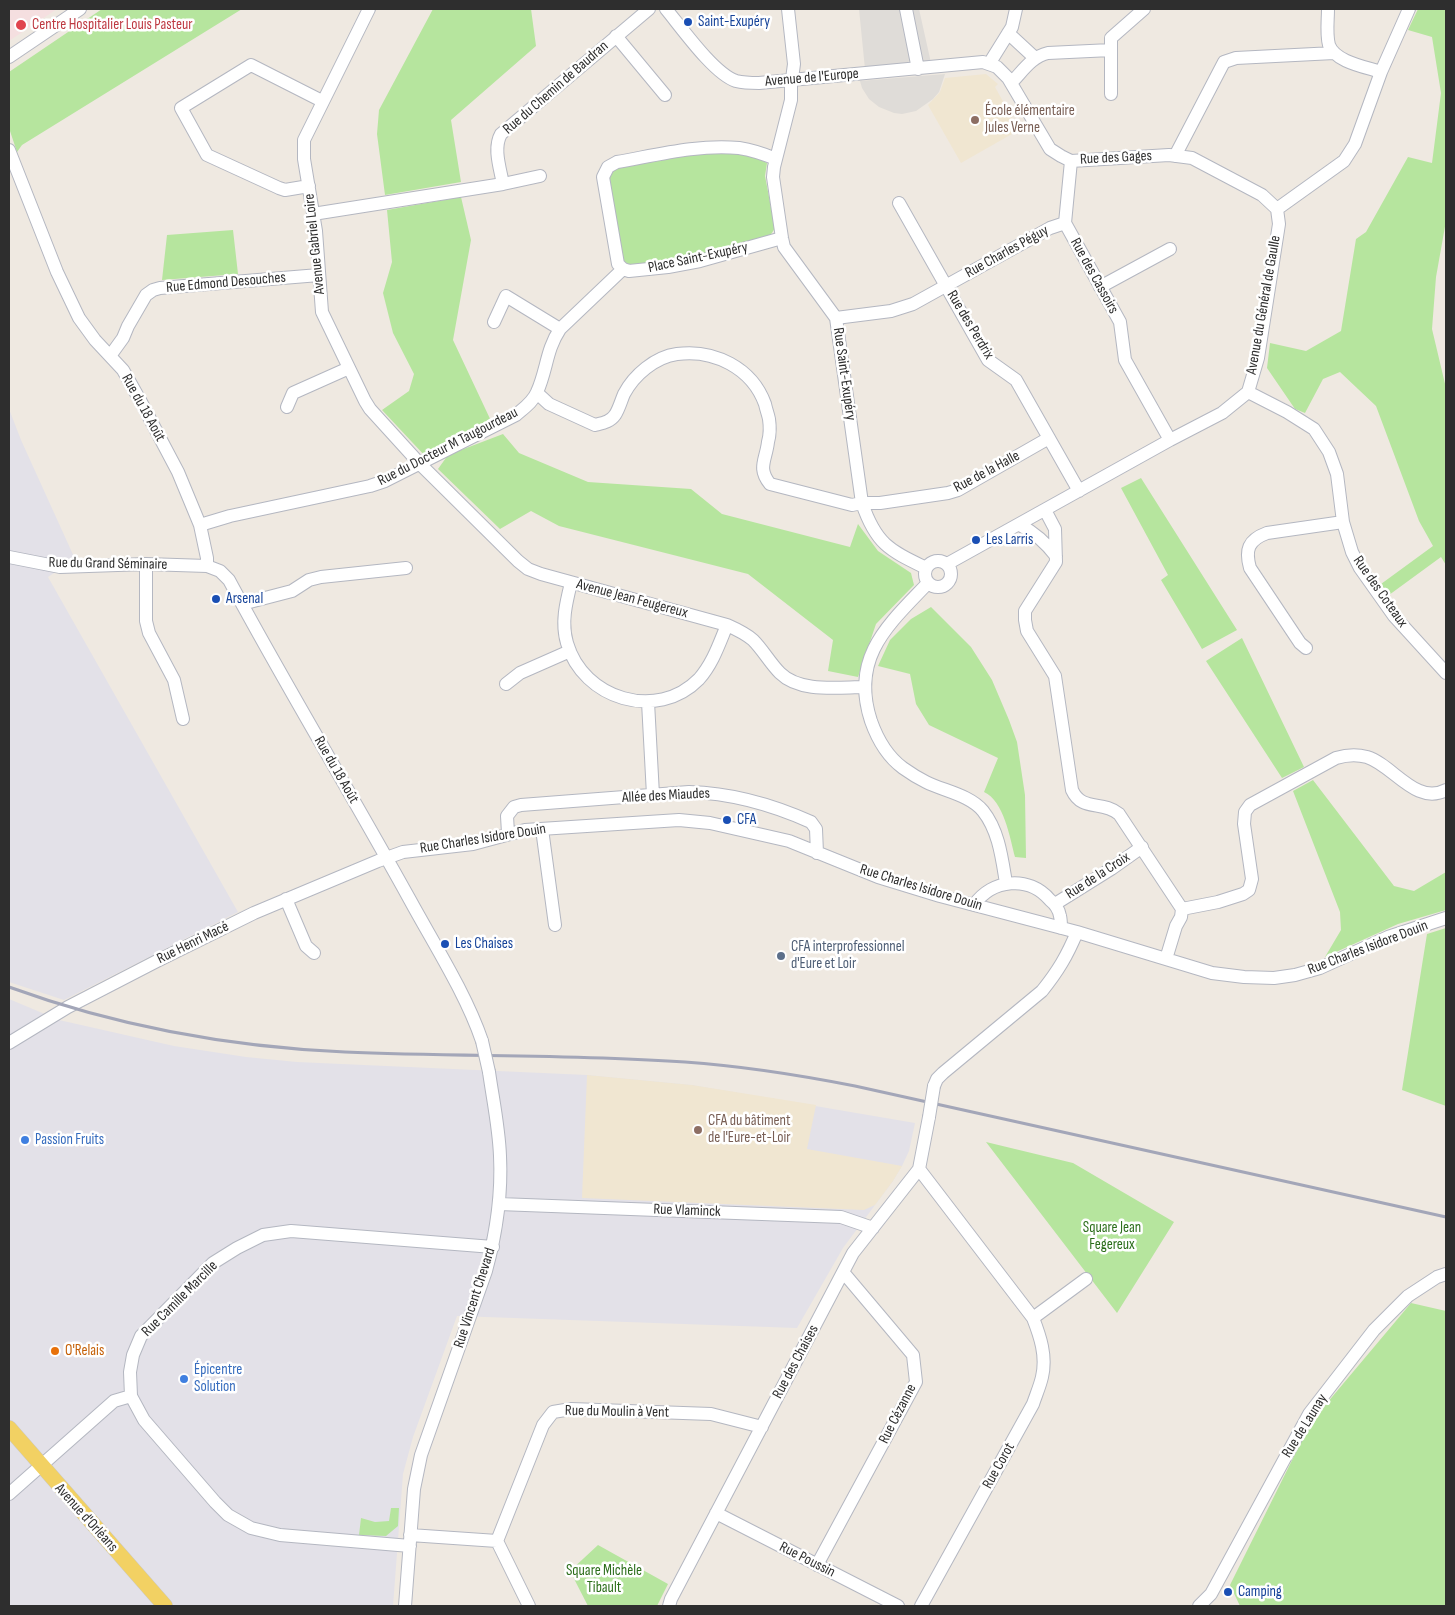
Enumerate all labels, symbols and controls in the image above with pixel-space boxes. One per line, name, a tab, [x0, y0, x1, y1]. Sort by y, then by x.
place label: Saint-Exupéry	[698, 13, 770, 31]
place label: Centre Hospitalier Louis Pasteur	[32, 16, 193, 34]
marker: Saint-Exupéry	[682, 16, 694, 28]
marker: Centre Hospitalier Louis Pasteur	[14, 18, 28, 32]
street label: Rue du Chemin de Baudran	[500, 37, 612, 139]
street label: Avenue de l'Europe	[764, 65, 860, 91]
place label: École élémentaire Jules Verne	[985, 102, 1075, 137]
marker: École élémentaire Jules Verne	[969, 114, 981, 126]
street label: Rue des Gages	[1079, 147, 1153, 169]
street label: Avenue Gabriel Loire	[301, 193, 329, 295]
street label: Rue Charles Péguy	[962, 222, 1052, 282]
street label: Avenue du Général de Gaulle	[1243, 234, 1285, 376]
street label: Rue des Cassoirs	[1066, 235, 1122, 317]
street label: Place Saint-Exupéry	[647, 239, 749, 277]
street label: Rue Edmond Desouches	[165, 269, 287, 297]
street label: Rue des Perdrix	[942, 287, 998, 363]
street label: Rue Saint-Exupéry	[829, 326, 859, 422]
street label: Rue du 18 Août	[117, 371, 169, 445]
street label: Rue du Docteur M Taugourdeau	[375, 404, 521, 490]
street label: Rue de la Halle	[951, 447, 1023, 497]
place label: Les Larris	[986, 531, 1033, 549]
marker: Les Larris	[970, 534, 982, 546]
street label: Rue des Coteaux	[1349, 553, 1411, 631]
street label: Rue du Grand Séminaire	[48, 554, 168, 574]
street label: Avenue Jean Feugereux	[574, 575, 690, 623]
place label: Arsenal	[226, 590, 263, 608]
marker: Arsenal	[210, 593, 222, 605]
street label: Rue du 18 Août	[310, 733, 362, 807]
street label: Allée des Miaudes	[622, 785, 710, 807]
place label: CFA	[737, 811, 756, 829]
marker: CFA	[721, 814, 733, 826]
street label: Rue Charles Isidore Douin	[419, 820, 547, 858]
street label: Rue de la Croix	[1062, 849, 1134, 903]
street label: Rue Charles Isidore Douin	[858, 861, 984, 915]
street label: Rue Charles Isidore Douin	[1305, 917, 1431, 979]
street label: Rue Henri Macé	[154, 918, 232, 968]
place label: Les Chaises	[455, 935, 513, 953]
marker: Les Chaises	[439, 938, 451, 950]
place label: CFA interprofessionnel d'Eure et Loir	[791, 938, 905, 973]
marker: CFA interprofessionnel d'Eure et Loir	[775, 950, 787, 962]
place label: CFA du bâtiment de l'Eure-et-Loir	[708, 1112, 791, 1147]
marker: CFA du bâtiment de l'Eure-et-Loir	[692, 1124, 704, 1136]
place label: Passion Fruits	[35, 1131, 104, 1149]
marker: Passion Fruits	[19, 1134, 31, 1146]
street label: Rue Vlaminck	[653, 1201, 721, 1221]
park label: Square Jean Fegereux	[1083, 1219, 1141, 1254]
street label: Rue Vincent Chevard	[450, 1246, 500, 1350]
street label: Rue Camille Marcille	[138, 1257, 222, 1341]
street label: Rue des Chaises	[769, 1322, 823, 1402]
place label: O'Relais	[65, 1342, 104, 1360]
marker: O'Relais	[49, 1345, 61, 1357]
place label: Épicentre Solution	[194, 1361, 242, 1396]
marker: Épicentre Solution	[178, 1373, 190, 1385]
street label: Rue Cézanne	[875, 1381, 921, 1447]
street label: Rue de Launay	[1278, 1391, 1332, 1461]
street label: Rue du Moulin à Vent	[565, 1402, 669, 1422]
street label: Rue Corot	[979, 1440, 1019, 1492]
street label: Avenue d'Orléans	[51, 1480, 121, 1556]
street label: Rue Poussin	[776, 1538, 838, 1582]
park label: Square Michèle Tibault	[566, 1562, 642, 1597]
place label: Camping	[1238, 1583, 1282, 1601]
marker: Camping	[1222, 1586, 1234, 1598]

